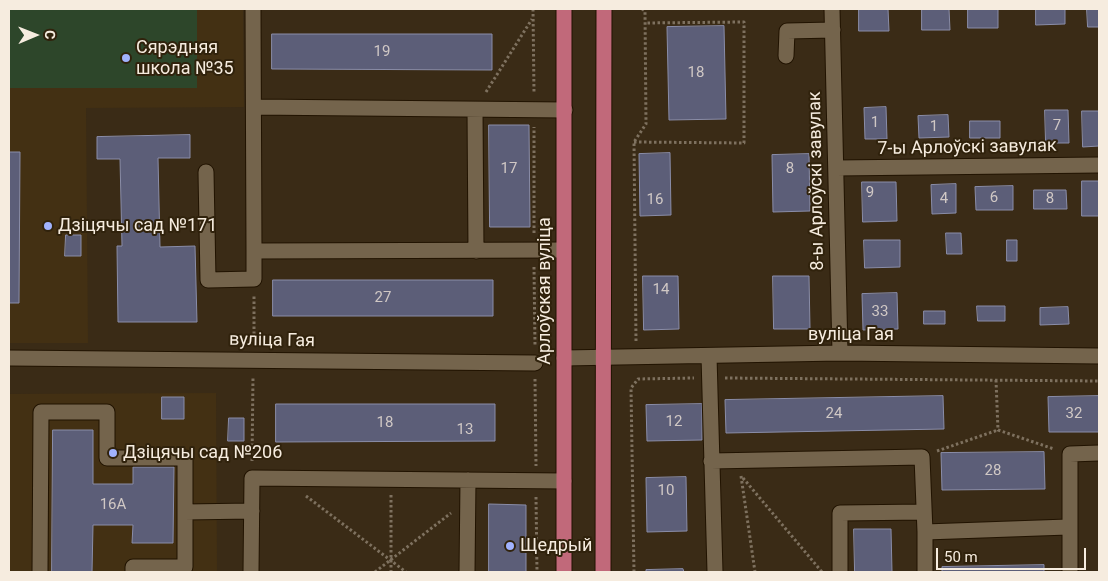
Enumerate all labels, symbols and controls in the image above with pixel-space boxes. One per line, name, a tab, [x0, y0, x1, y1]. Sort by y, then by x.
north arrow	[10, 10, 60, 60]
text: С	[42, 30, 58, 39]
place label: Сярэдняя школа №35	[136, 37, 234, 80]
house number: 19	[374, 43, 390, 61]
marker: Сярэдняя школа №35	[120, 52, 132, 64]
house number: 18	[688, 64, 704, 82]
street label: 8-ы Арлоўскі завулак	[805, 91, 829, 271]
house number: 1	[871, 114, 879, 132]
house number: 7	[1053, 117, 1061, 135]
house number: 1	[930, 118, 938, 136]
street label: 7-ы Арлоўскі завулак	[877, 136, 1057, 160]
house number: 17	[501, 160, 517, 178]
house number: 8	[786, 160, 794, 178]
house number: 9	[866, 184, 874, 202]
house number: 6	[990, 189, 998, 207]
house number: 4	[940, 190, 948, 208]
house number: 8	[1046, 190, 1054, 208]
house number: 16	[647, 191, 663, 209]
place label: Дзіцячы сад №171	[58, 215, 217, 237]
street label: Арлоўская вуліца	[534, 217, 556, 365]
marker: Дзіцячы сад №171	[42, 220, 54, 232]
house number: 14	[653, 281, 669, 299]
house number: 27	[375, 289, 391, 307]
house number: 33	[872, 303, 888, 321]
street label: вуліца Гая	[808, 324, 894, 346]
street label: вуліца Гая	[229, 329, 315, 353]
house number: 24	[826, 405, 842, 423]
house number: 32	[1066, 405, 1082, 423]
house number: 12	[666, 413, 682, 431]
house number: 18	[377, 414, 393, 432]
house number: 13	[457, 421, 473, 439]
place label: Дзіцячы сад №206	[123, 442, 282, 464]
marker: Дзіцячы сад №206	[107, 447, 119, 459]
house number: 28	[985, 462, 1001, 480]
house number: 10	[658, 482, 674, 500]
house number: 16А	[100, 496, 126, 514]
place label: Щедрый	[520, 535, 592, 557]
scale bar	[938, 538, 1088, 570]
marker: Щедрый	[504, 540, 516, 552]
text: 50 m	[944, 548, 978, 566]

